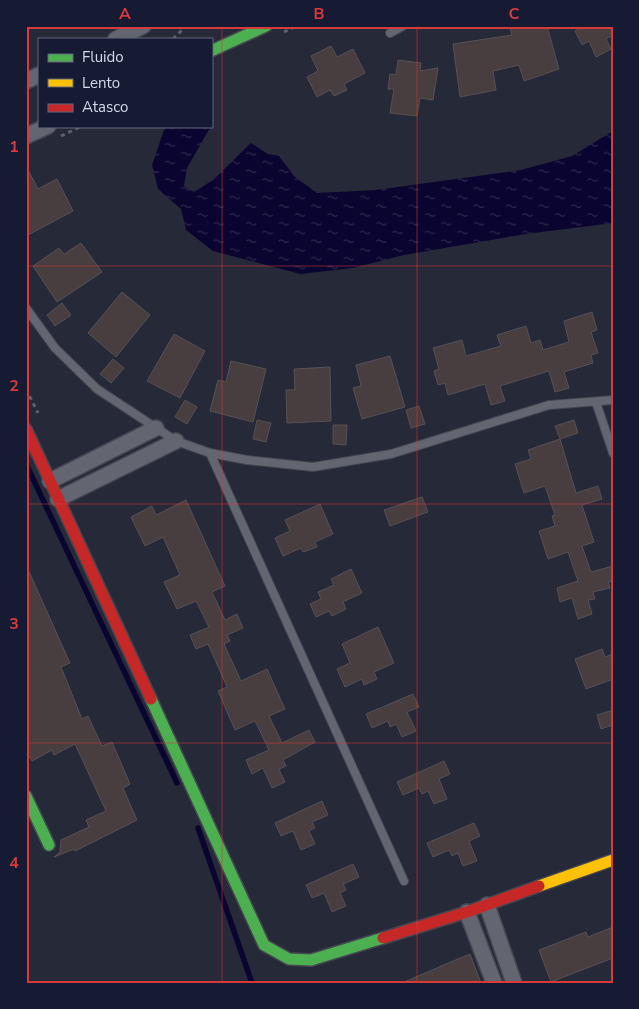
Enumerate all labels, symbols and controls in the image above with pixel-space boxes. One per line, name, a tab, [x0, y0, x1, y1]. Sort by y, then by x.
text: A	[119, 3, 131, 25]
text: B	[313, 3, 325, 25]
text: C	[509, 3, 520, 25]
legend	[38, 38, 212, 128]
text: Fluido	[82, 47, 124, 67]
text: Lento	[82, 73, 120, 93]
text: Atasco	[82, 97, 128, 117]
text: 1	[9, 136, 19, 158]
text: 2	[9, 375, 19, 397]
text: 3	[9, 613, 19, 635]
text: 4	[9, 852, 19, 874]

